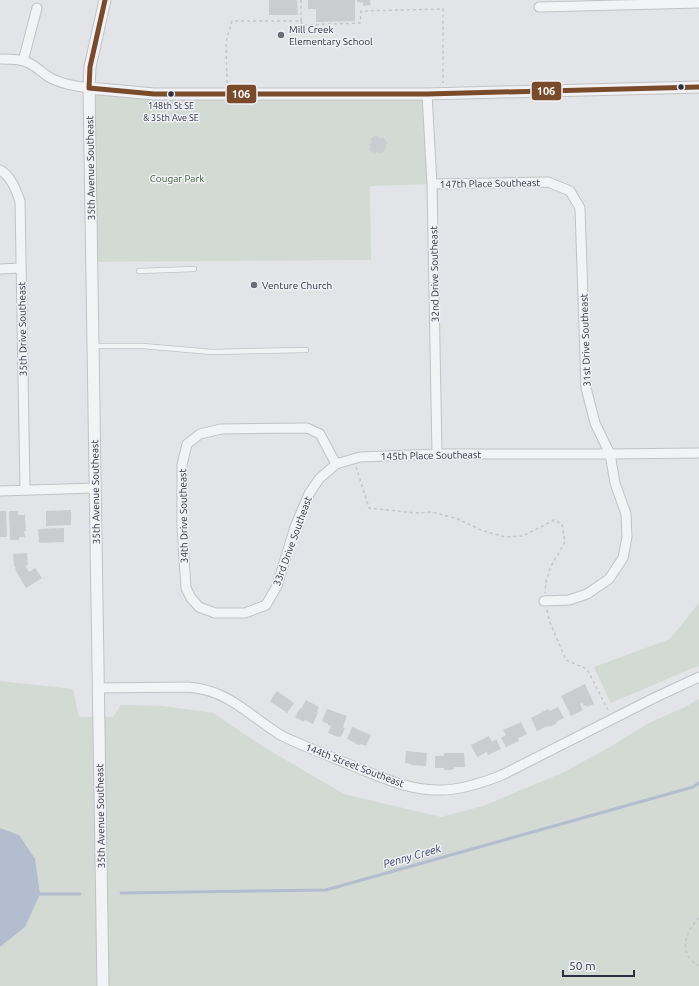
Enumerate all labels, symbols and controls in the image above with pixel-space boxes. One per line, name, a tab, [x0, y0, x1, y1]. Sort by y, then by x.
place label: Mill Creek Elementary School	[289, 24, 373, 47]
marker: Mill Creek Elementary School	[276, 30, 286, 40]
line badge: 106	[531, 81, 562, 101]
unlabelled marker	[676, 82, 686, 92]
line badge: 106	[226, 84, 257, 104]
text: 106	[537, 85, 555, 97]
text: 106	[232, 88, 250, 100]
marker: 148th St SE & 35th Ave SE	[166, 89, 176, 99]
place label: 148th St SE & 35th Ave SE	[143, 101, 199, 123]
street label: 35th Avenue Southeast	[84, 116, 97, 220]
park label: Cougar Park	[150, 173, 204, 184]
street label: 147th Place Southeast	[440, 177, 540, 190]
street label: 32nd Drive Southeast	[428, 226, 441, 322]
marker: Venture Church	[249, 280, 259, 290]
place label: Venture Church	[262, 280, 332, 291]
street label: 35th Drive Southeast	[16, 282, 29, 376]
street label: 31st Drive Southeast	[578, 293, 593, 387]
street label: 35th Avenue Southeast	[89, 440, 102, 544]
street label: 145th Place Southeast	[381, 449, 481, 462]
street label: 34th Drive Southeast	[177, 469, 190, 563]
street label: 33rd Drive Southeast	[271, 495, 314, 587]
street label: 144th Street Southeast	[304, 742, 406, 789]
street label: 35th Avenue Southeast	[94, 764, 107, 868]
water label: Penny Creek	[382, 842, 443, 870]
scale bar	[563, 952, 634, 978]
text: 50 m	[569, 959, 596, 972]

